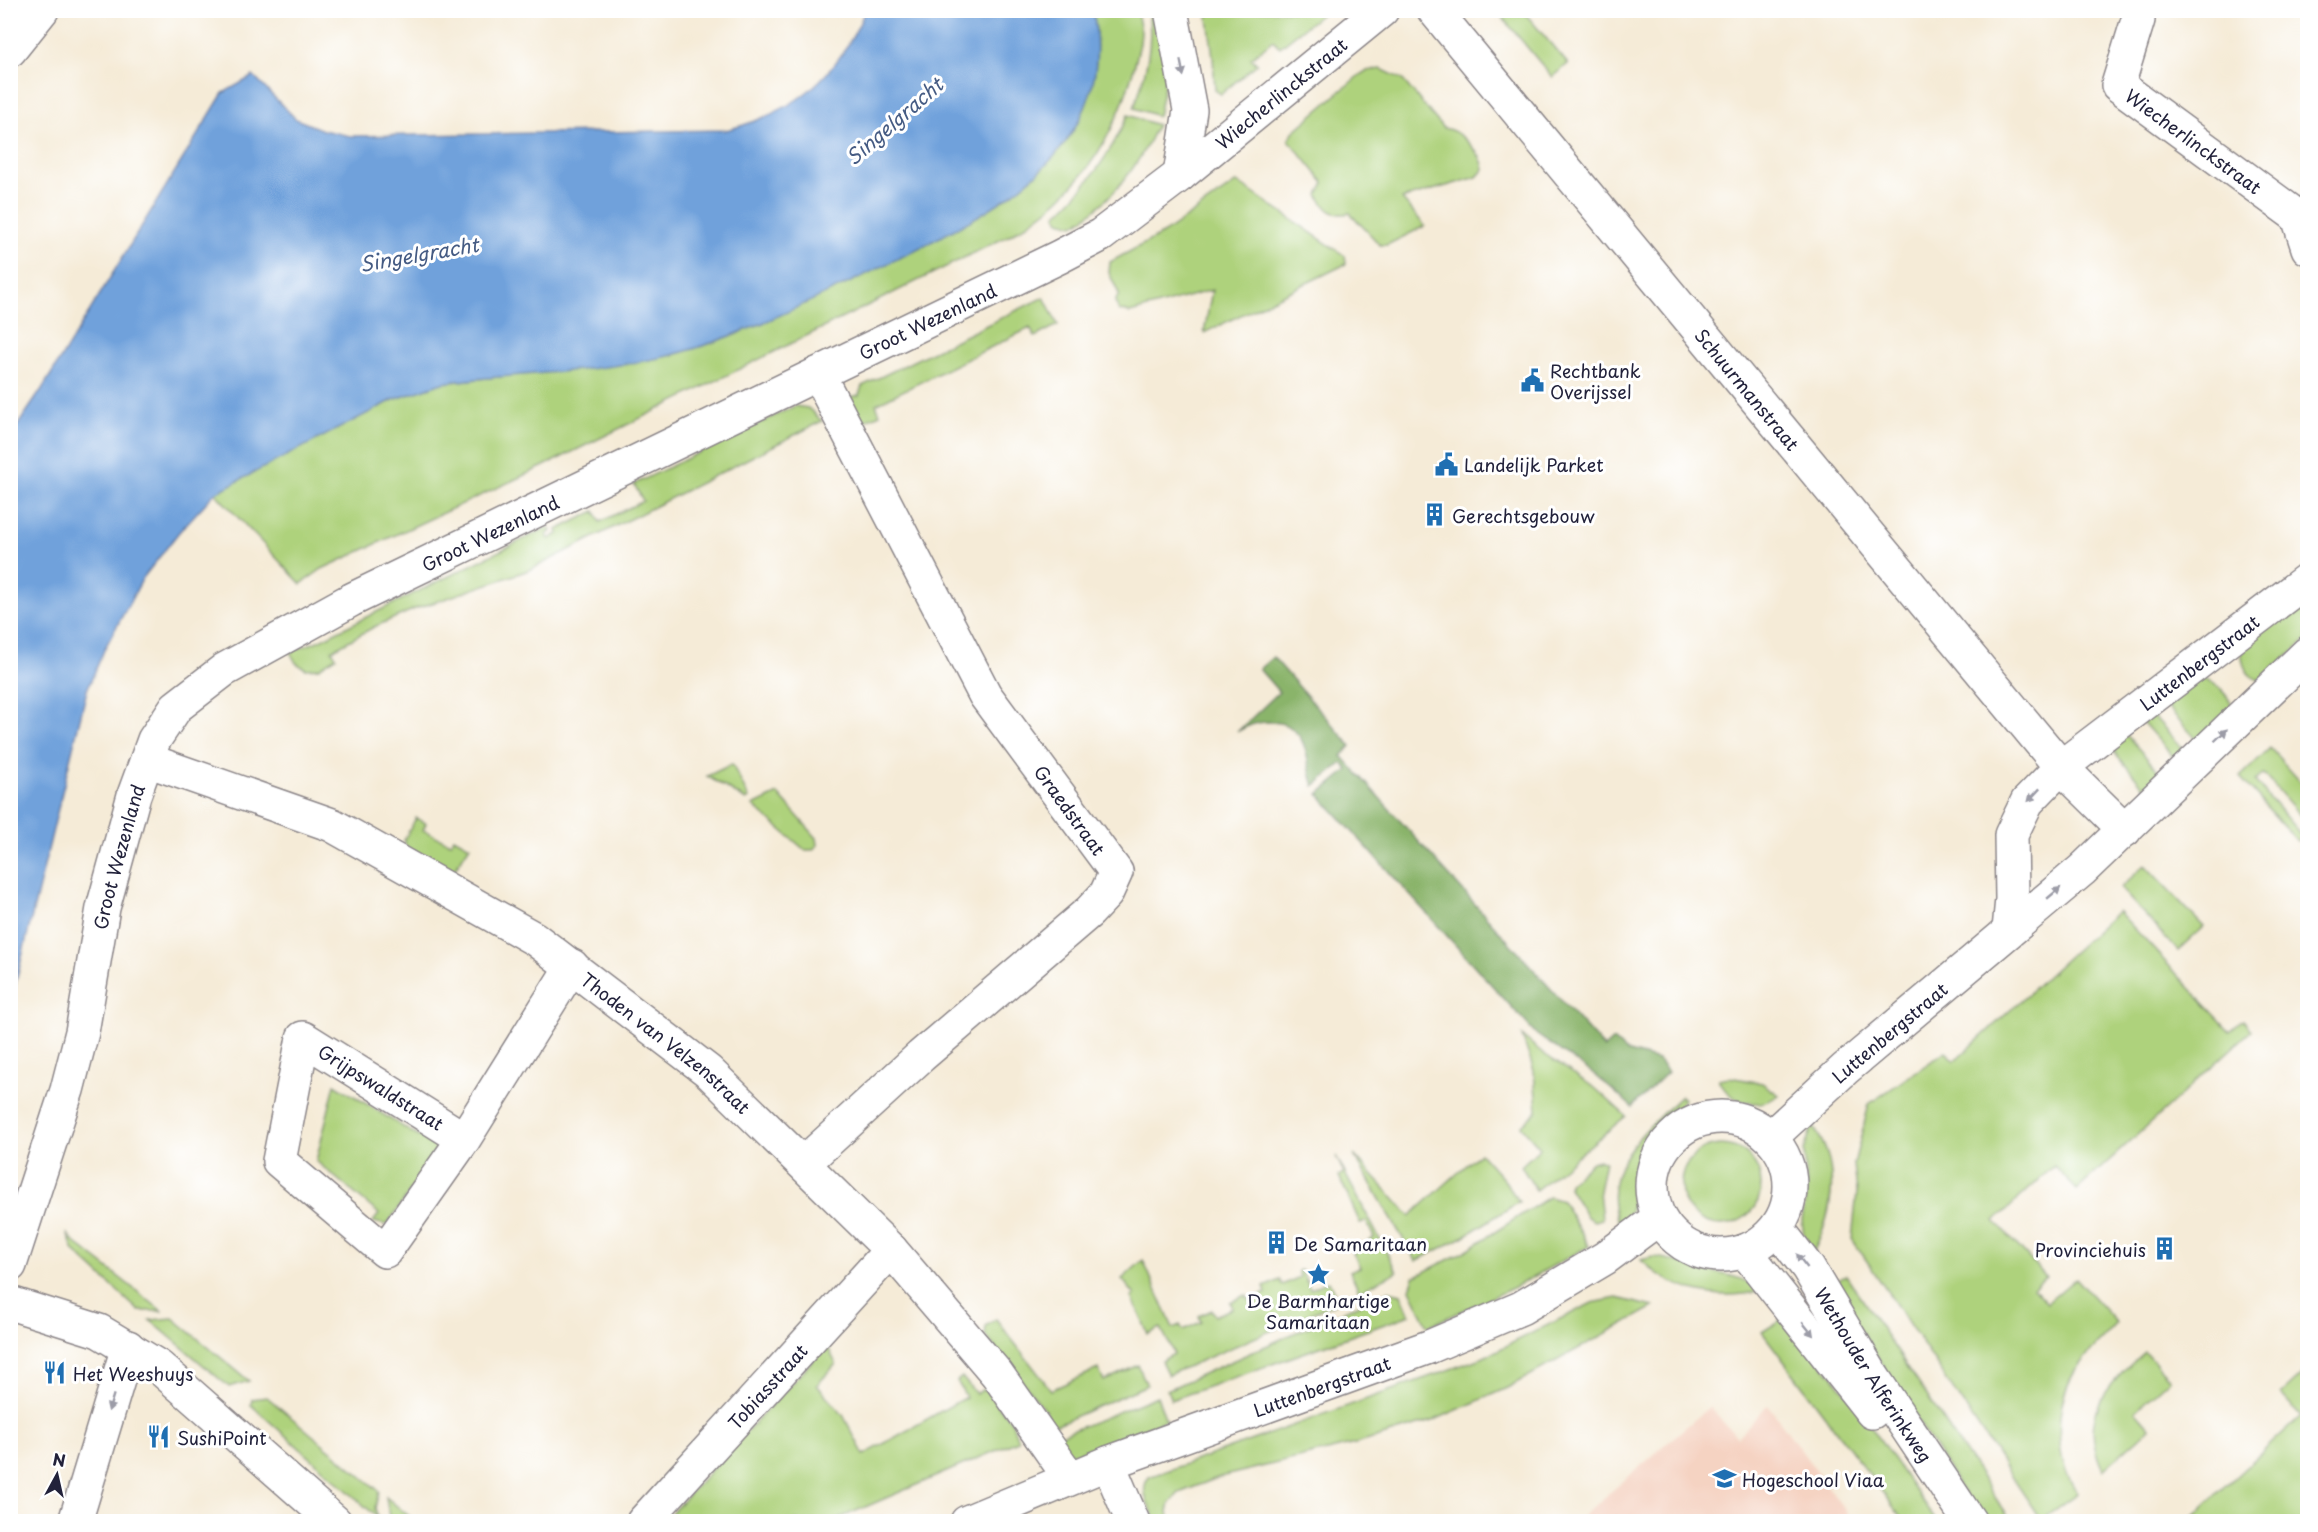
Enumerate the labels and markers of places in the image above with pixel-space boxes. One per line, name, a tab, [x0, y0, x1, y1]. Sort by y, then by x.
place label: Rechtbank Overijssel	[1550, 357, 1641, 405]
public building icon: Rechtbank Overijssel	[1519, 367, 1545, 393]
public building icon: Landelijk Parket	[1433, 451, 1459, 477]
place label: Landelijk Parket	[1464, 451, 1604, 478]
building icon: Gerechtsgebouw	[1421, 502, 1447, 528]
place label: Gerechtsgebouw	[1452, 502, 1595, 529]
building icon: De Samaritaan	[1263, 1230, 1289, 1256]
place label: De Samaritaan	[1294, 1230, 1427, 1257]
place label: Provinciehuis	[2035, 1236, 2146, 1263]
building icon: Provinciehuis	[2151, 1236, 2177, 1262]
place icon: De Barmhartige Samaritaan	[1305, 1261, 1331, 1287]
place label: De Barmhartige Samaritaan	[1246, 1287, 1390, 1335]
restaurant icon: Het Weeshuys	[42, 1360, 68, 1386]
place label: Het Weeshuys	[73, 1360, 193, 1387]
restaurant icon: SushiPoint	[146, 1424, 172, 1450]
place label: SushiPoint	[177, 1424, 267, 1451]
school or university icon: Hogeschool Viaa	[1711, 1466, 1737, 1492]
place label: Hogeschool Viaa	[1742, 1466, 1885, 1493]

